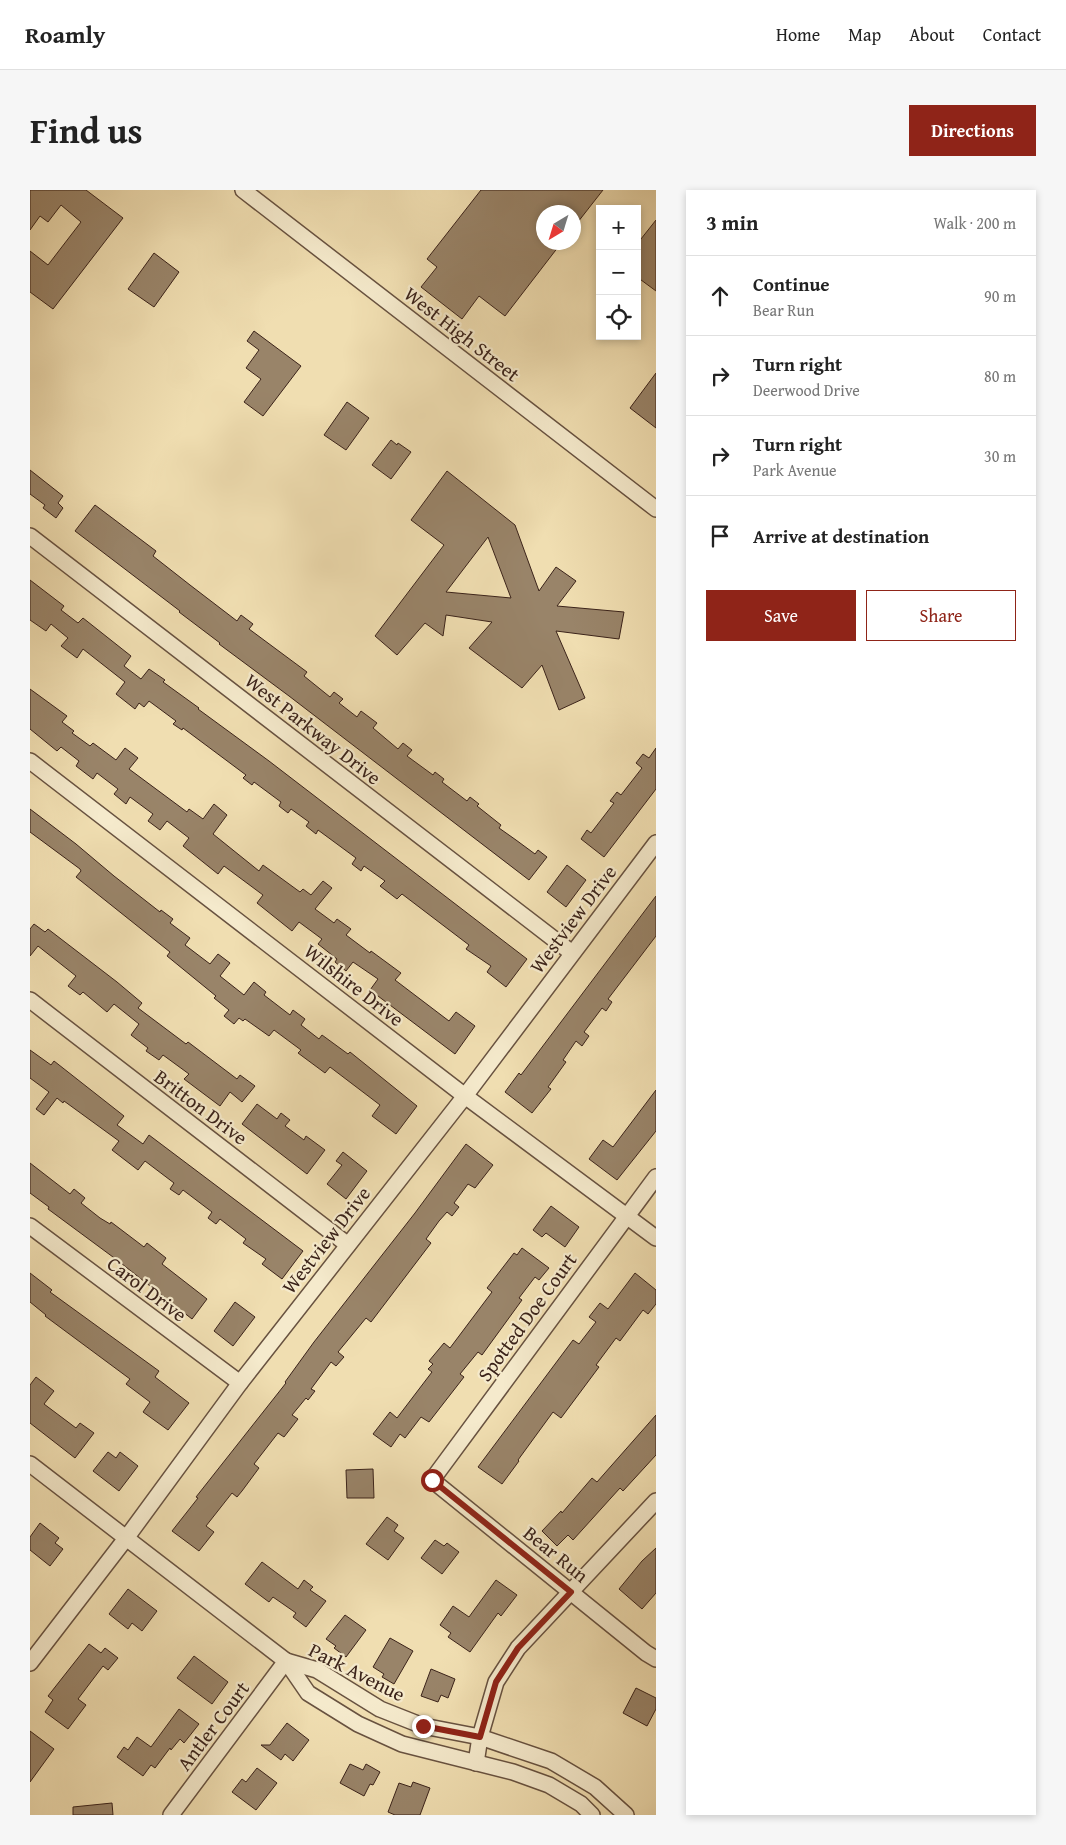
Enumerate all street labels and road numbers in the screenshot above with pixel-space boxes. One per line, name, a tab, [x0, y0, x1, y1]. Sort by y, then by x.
street label: West High Street	[398, 279, 526, 388]
street label: West Parkway Drive	[239, 666, 388, 791]
street label: Westview Drive	[522, 858, 623, 979]
street label: Wilshire Drive	[298, 936, 410, 1033]
street label: Britton Drive	[149, 1062, 254, 1151]
street label: Westview Drive	[274, 1180, 377, 1299]
street label: Spotted Doe Court	[470, 1246, 583, 1387]
street label: Carol Drive	[101, 1249, 193, 1328]
street label: Bear Run	[518, 1518, 595, 1589]
street label: Park Avenue	[304, 1635, 410, 1708]
street label: Antler Court	[169, 1675, 256, 1776]

